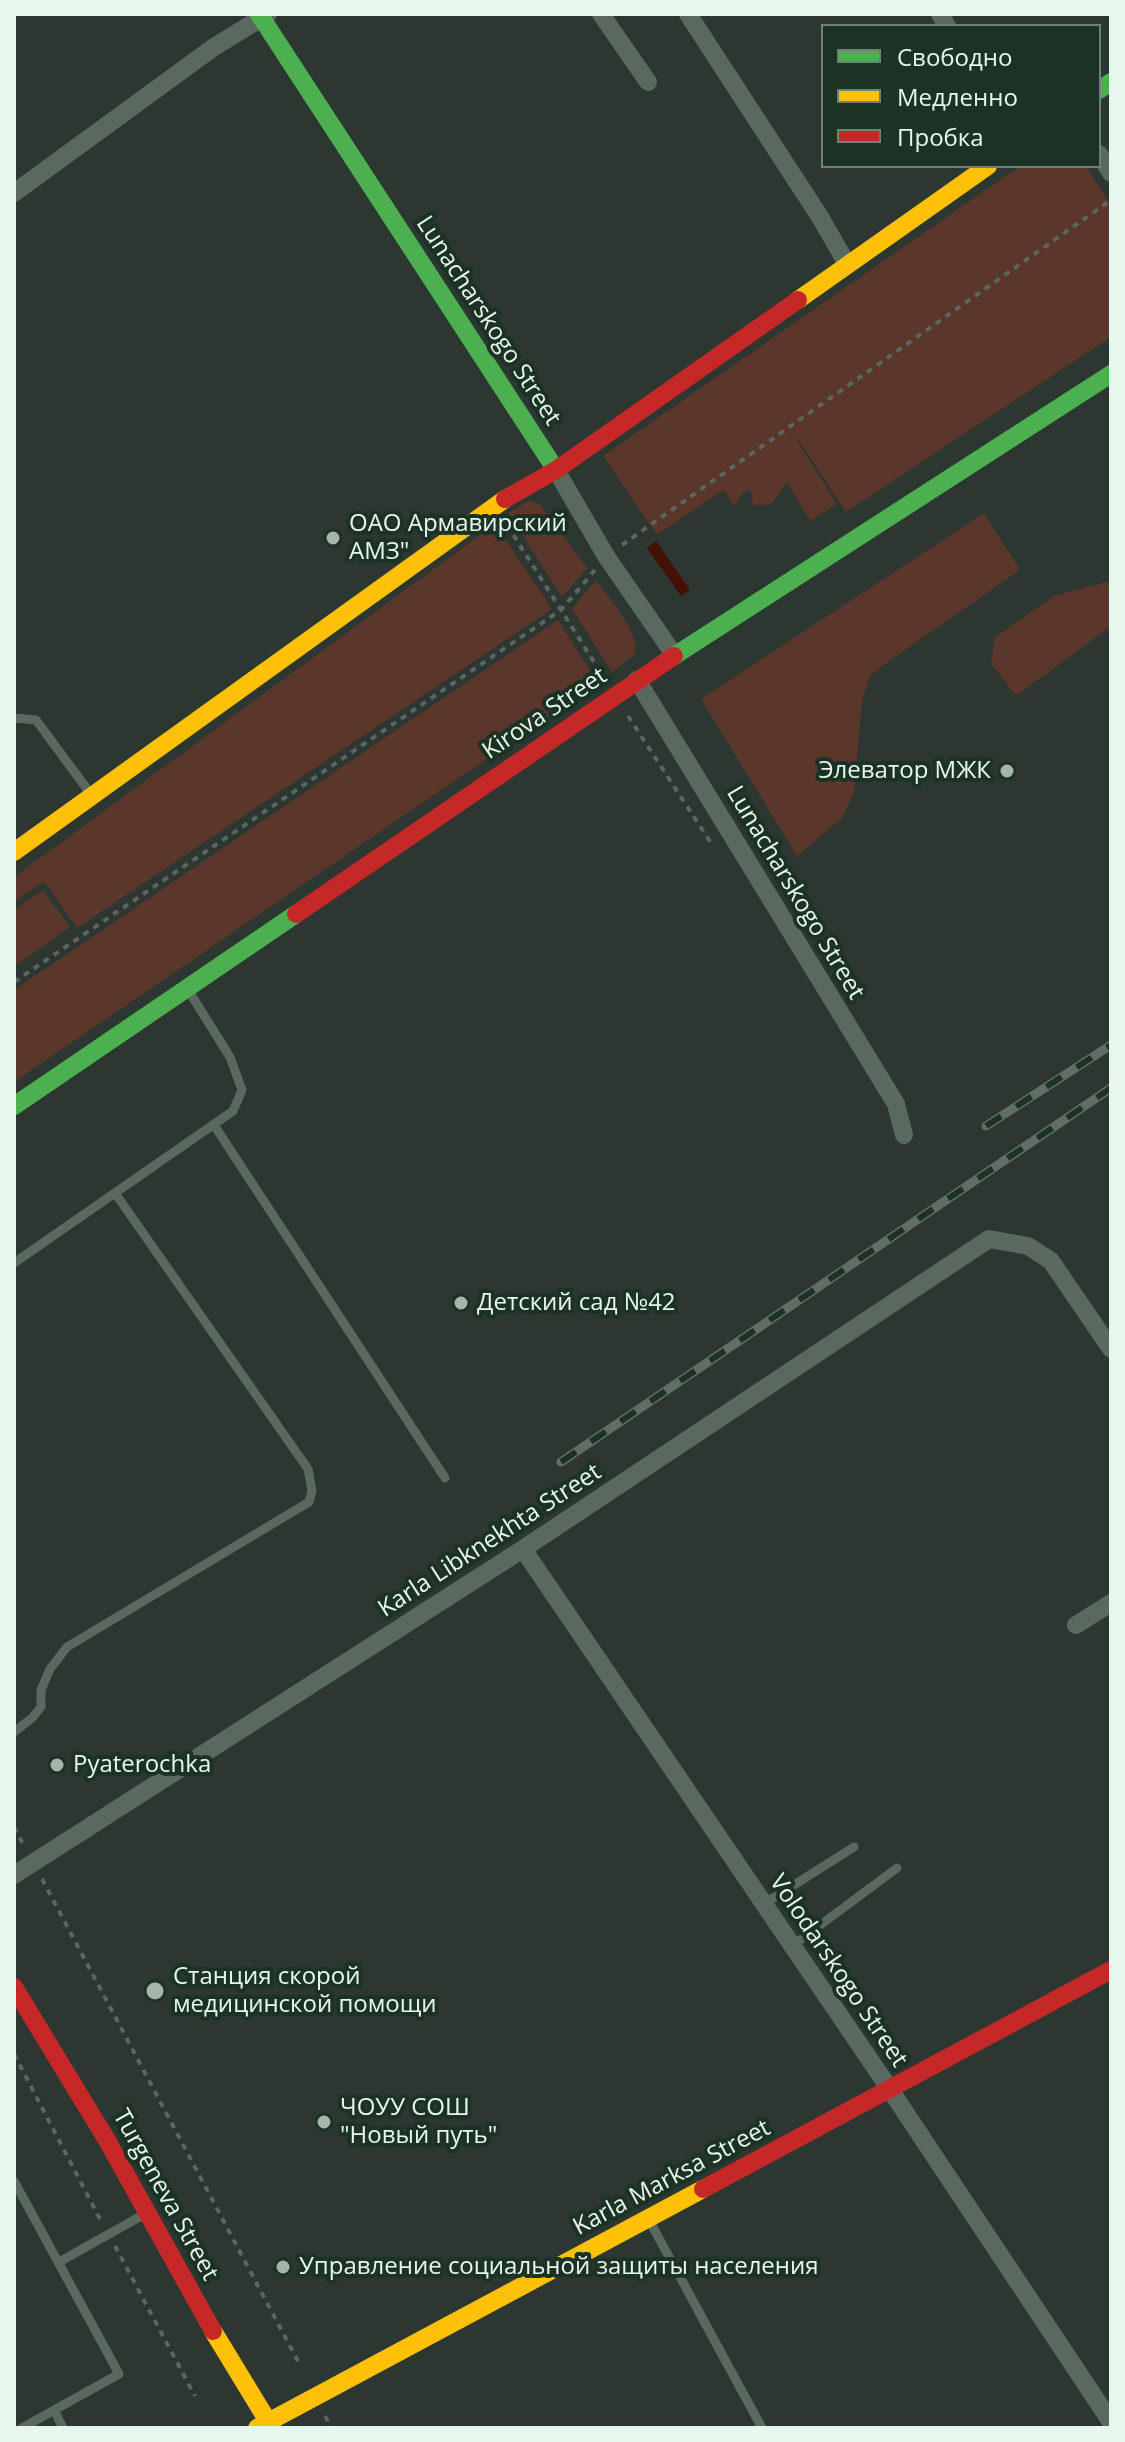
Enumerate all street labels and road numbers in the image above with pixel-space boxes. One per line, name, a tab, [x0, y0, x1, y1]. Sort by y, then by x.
street label: Lunacharskogo Street	[410, 211, 566, 431]
street label: Kirova Street	[477, 662, 613, 766]
street label: Lunacharskogo Street	[720, 781, 870, 1005]
street label: Karla Libknekhta Street	[373, 1458, 607, 1624]
street label: Volodarskogo Street	[763, 1869, 913, 2073]
street label: Turgeneva Street	[106, 2104, 224, 2286]
street label: Karla Marksa Street	[569, 2114, 775, 2242]

